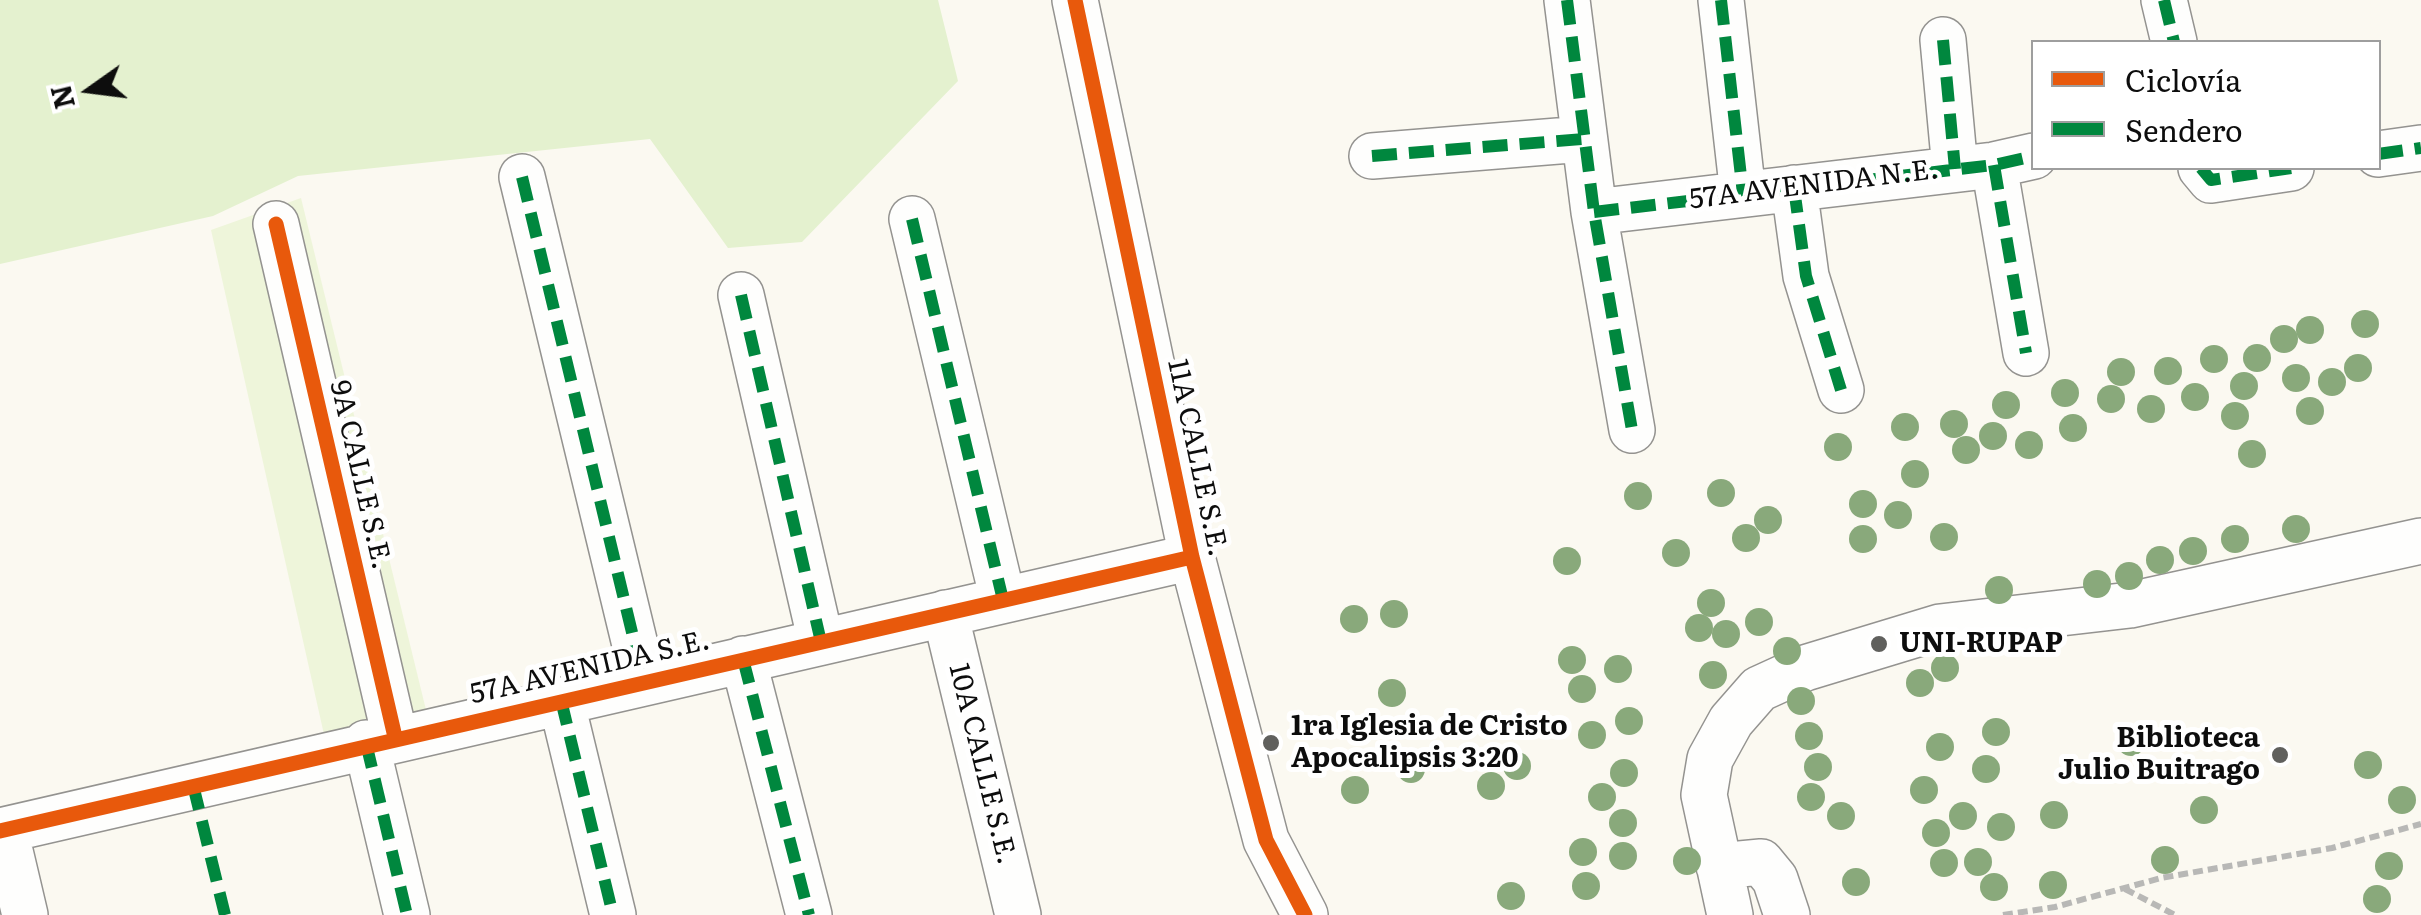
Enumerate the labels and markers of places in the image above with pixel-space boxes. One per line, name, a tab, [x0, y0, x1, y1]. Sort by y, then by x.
place label: UNI-RUPAP	[1899, 627, 2063, 661]
marker: UNI-RUPAP	[1868, 633, 1890, 655]
place label: 1ra Iglesia de Cristo Apocalipsis 3:20	[1291, 710, 1568, 776]
place label: Biblioteca Julio Buitrago	[2058, 722, 2260, 788]
marker: 1ra Iglesia de Cristo Apocalipsis 3:20	[1260, 732, 1282, 754]
marker: Biblioteca Julio Buitrago	[2269, 744, 2291, 766]

